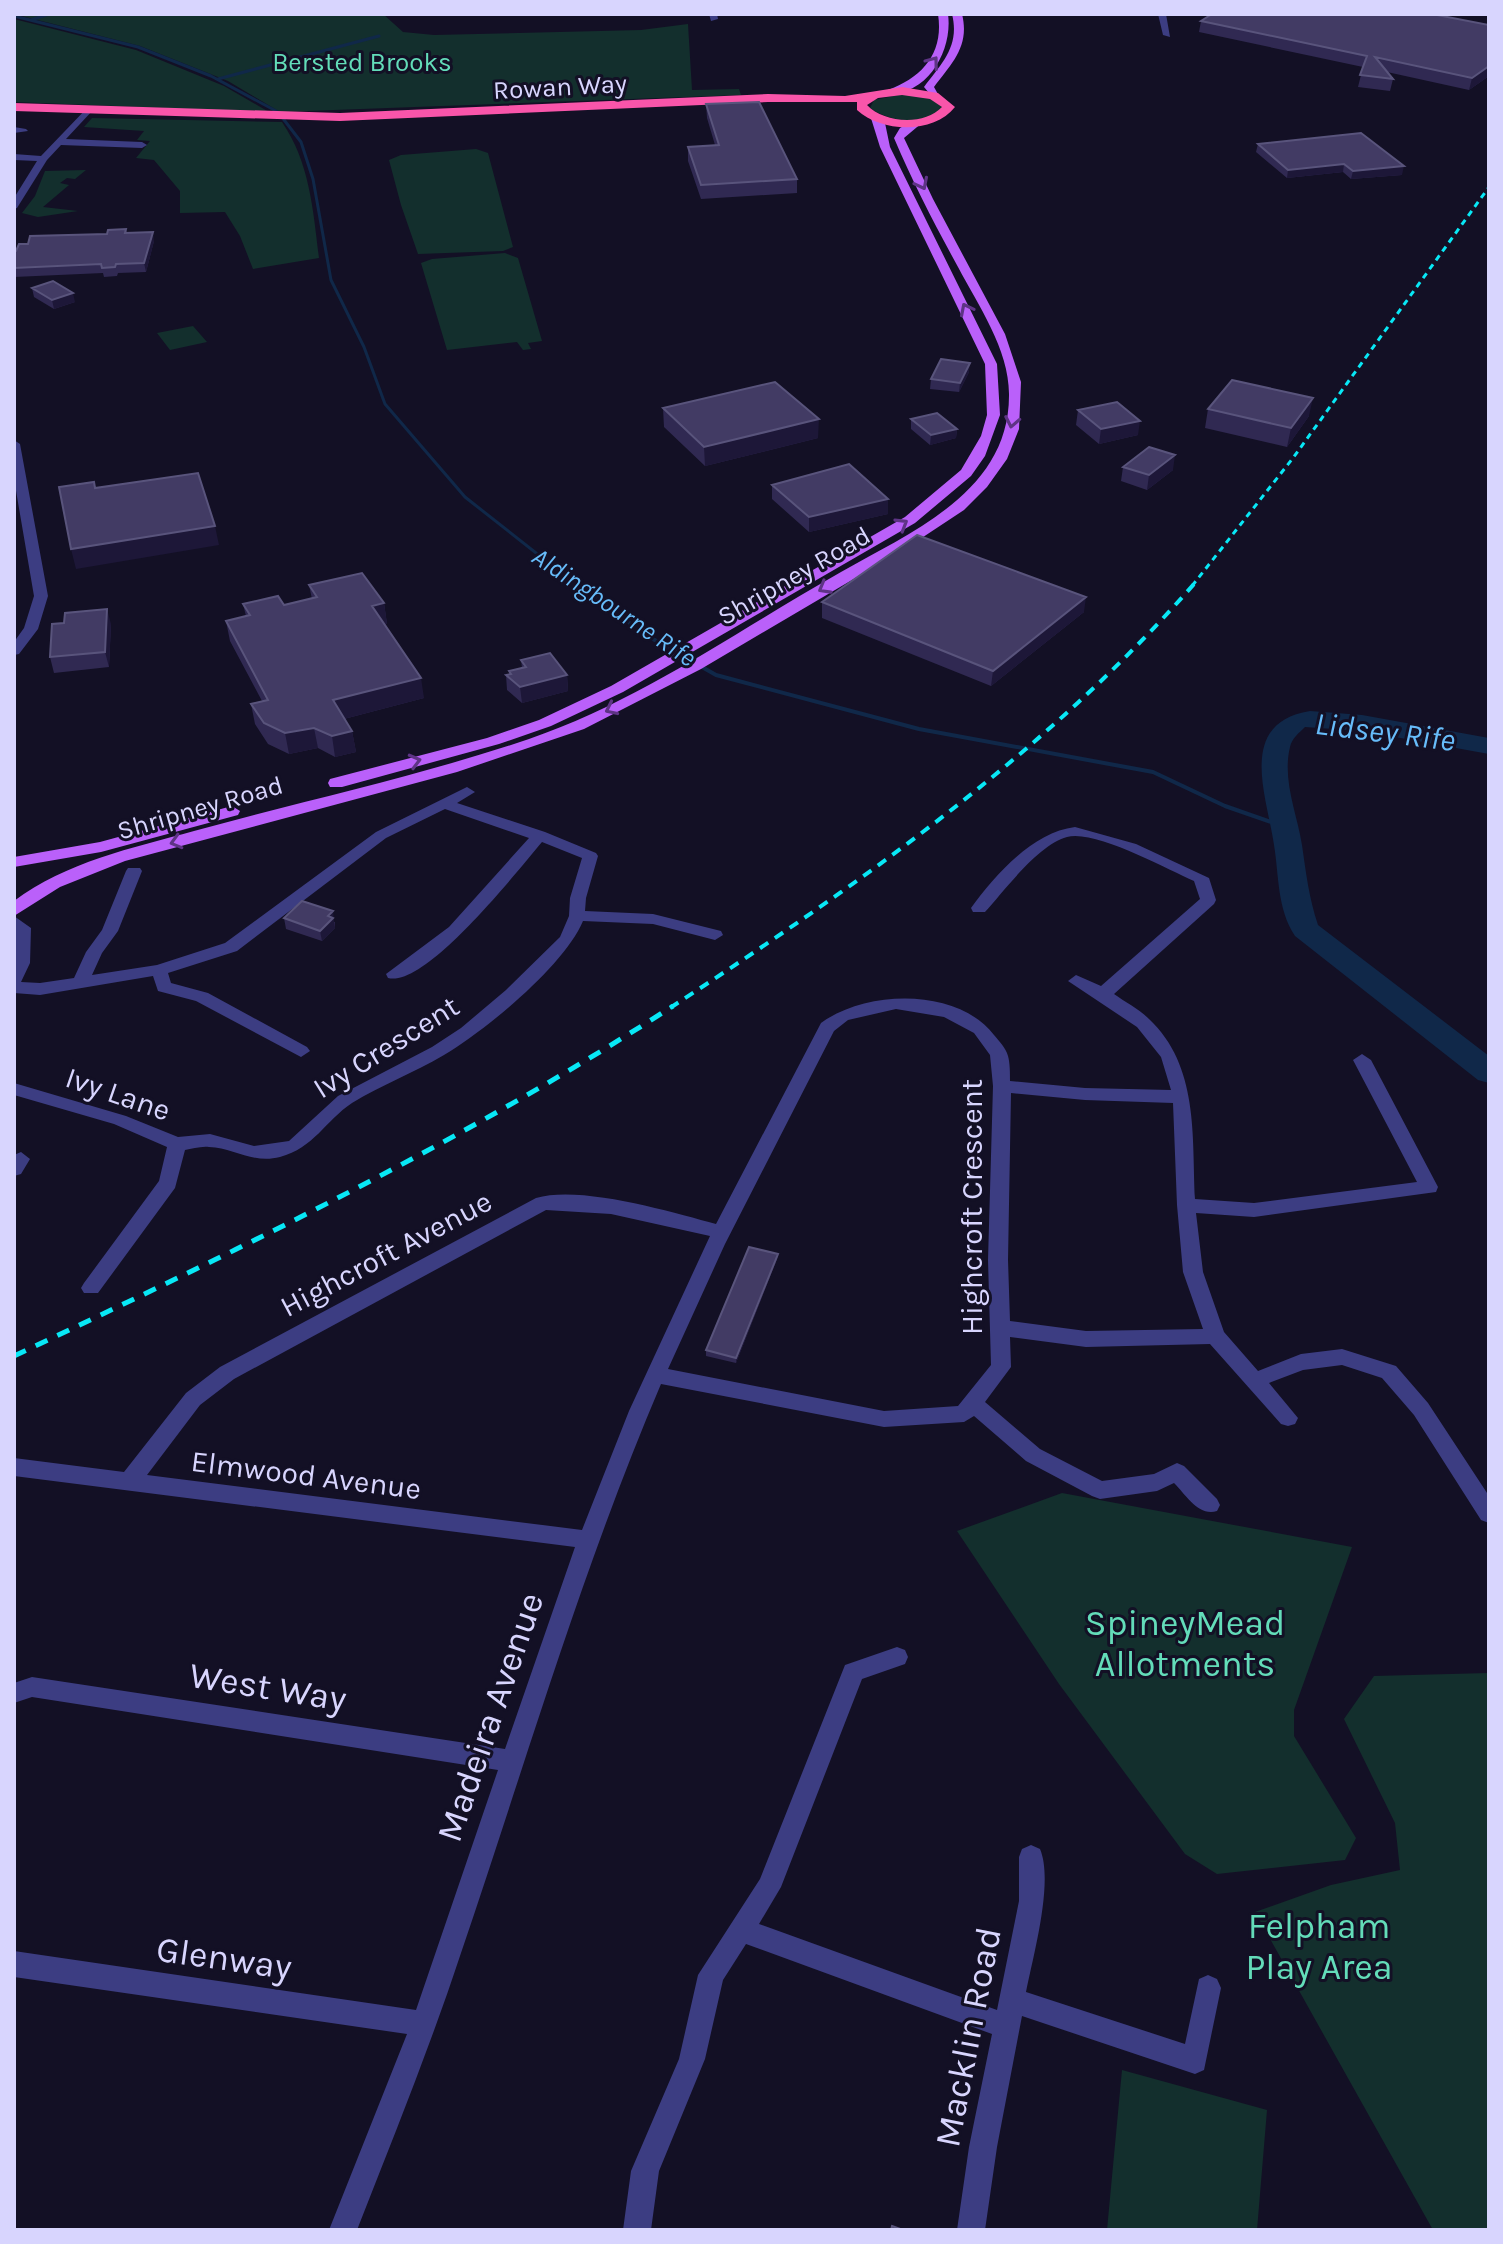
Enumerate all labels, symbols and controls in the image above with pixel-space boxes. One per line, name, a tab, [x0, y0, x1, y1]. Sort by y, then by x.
park label: Bersted Brooks	[272, 47, 452, 78]
one-way arrow	[923, 56, 937, 71]
street label: Rowan Way	[492, 68, 628, 106]
one-way arrow	[913, 176, 928, 191]
one-way arrow	[960, 302, 975, 317]
one-way arrow	[1004, 415, 1021, 429]
one-way arrow	[893, 519, 908, 534]
street label: Shripney Road	[712, 520, 876, 632]
water label: Aldingbourne Rife	[526, 541, 702, 673]
one-way arrow	[819, 578, 833, 594]
one-way arrow	[605, 699, 619, 715]
water label: Lidsey Rife	[1313, 705, 1457, 759]
one-way arrow	[408, 754, 422, 770]
street label: Shripney Road	[114, 770, 286, 846]
one-way arrow	[169, 833, 183, 849]
street label: Ivy Crescent	[306, 988, 466, 1106]
street label: Ivy Lane	[61, 1059, 175, 1129]
street label: Highcroft Crescent	[954, 1079, 990, 1335]
street label: Highcroft Avenue	[274, 1183, 498, 1325]
street label: Elmwood Avenue	[189, 1443, 423, 1507]
street label: Madeira Avenue	[428, 1587, 552, 1847]
park label: SpineyMead Allotments	[1085, 1602, 1285, 1685]
street label: West Way	[187, 1654, 350, 1720]
park label: Felpham Play Area	[1245, 1905, 1393, 1988]
street label: Macklin Road	[926, 1923, 1010, 2151]
street label: Glenway	[154, 1928, 295, 1988]

